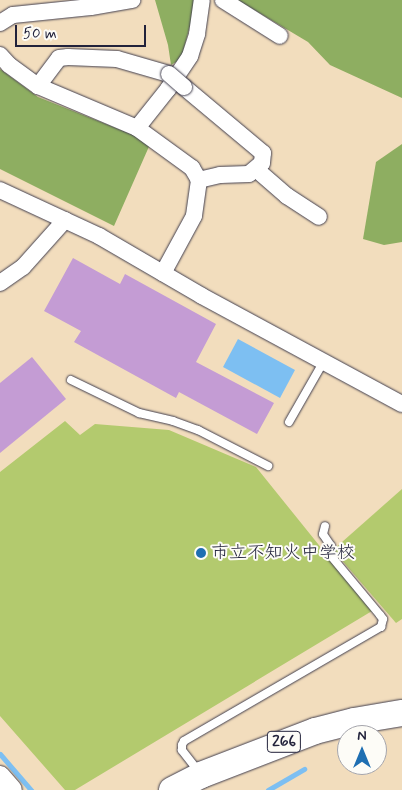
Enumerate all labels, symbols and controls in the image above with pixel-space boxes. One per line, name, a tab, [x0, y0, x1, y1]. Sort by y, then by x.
scale bar	[18, 15, 149, 47]
text: 50 m	[23, 24, 57, 44]
place label: 市立不知火中学校	[211, 542, 355, 564]
marker: 市立不知火中学校	[195, 547, 207, 559]
north arrow	[337, 725, 387, 775]
text: N	[357, 727, 367, 745]
road number: 266	[266, 729, 302, 756]

